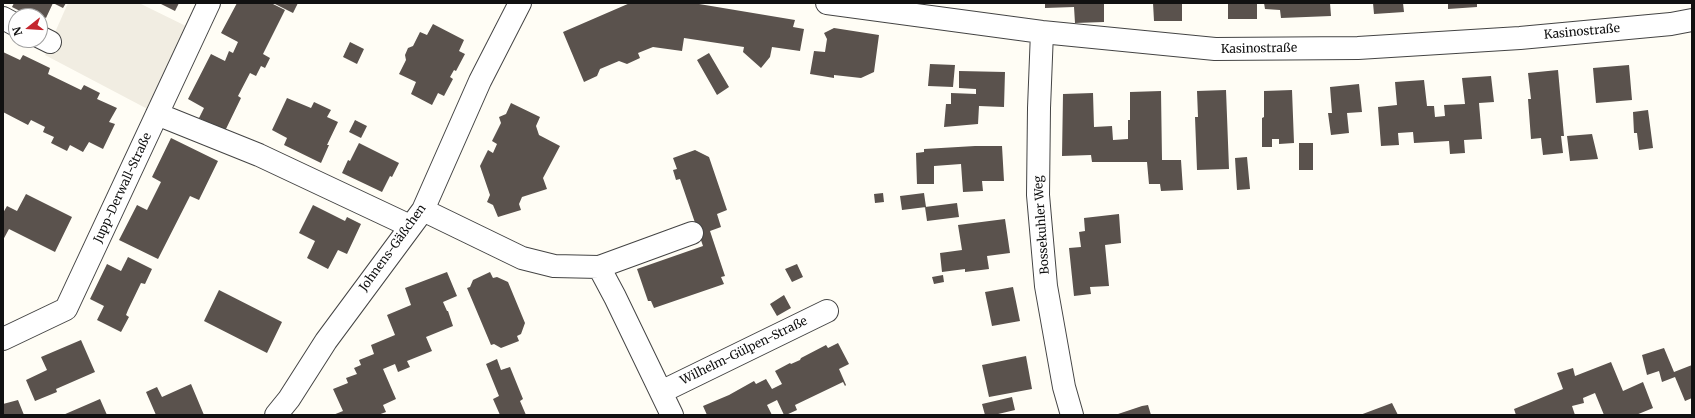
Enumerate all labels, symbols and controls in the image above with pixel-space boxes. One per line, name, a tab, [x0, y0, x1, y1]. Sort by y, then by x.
north arrow	[8, 8, 48, 48]
street label: Kasinostraße	[1543, 22, 1621, 42]
text: N	[10, 25, 25, 37]
street label: Kasinostraße	[1221, 41, 1297, 57]
street label: Jupp-Derwall-Straße	[91, 131, 155, 245]
street label: Bossekuhler Weg	[1031, 175, 1053, 275]
street label: Johnens-Gäßchen	[357, 202, 429, 294]
street label: Wilhelm-Gülpen-Straße	[678, 314, 810, 388]

